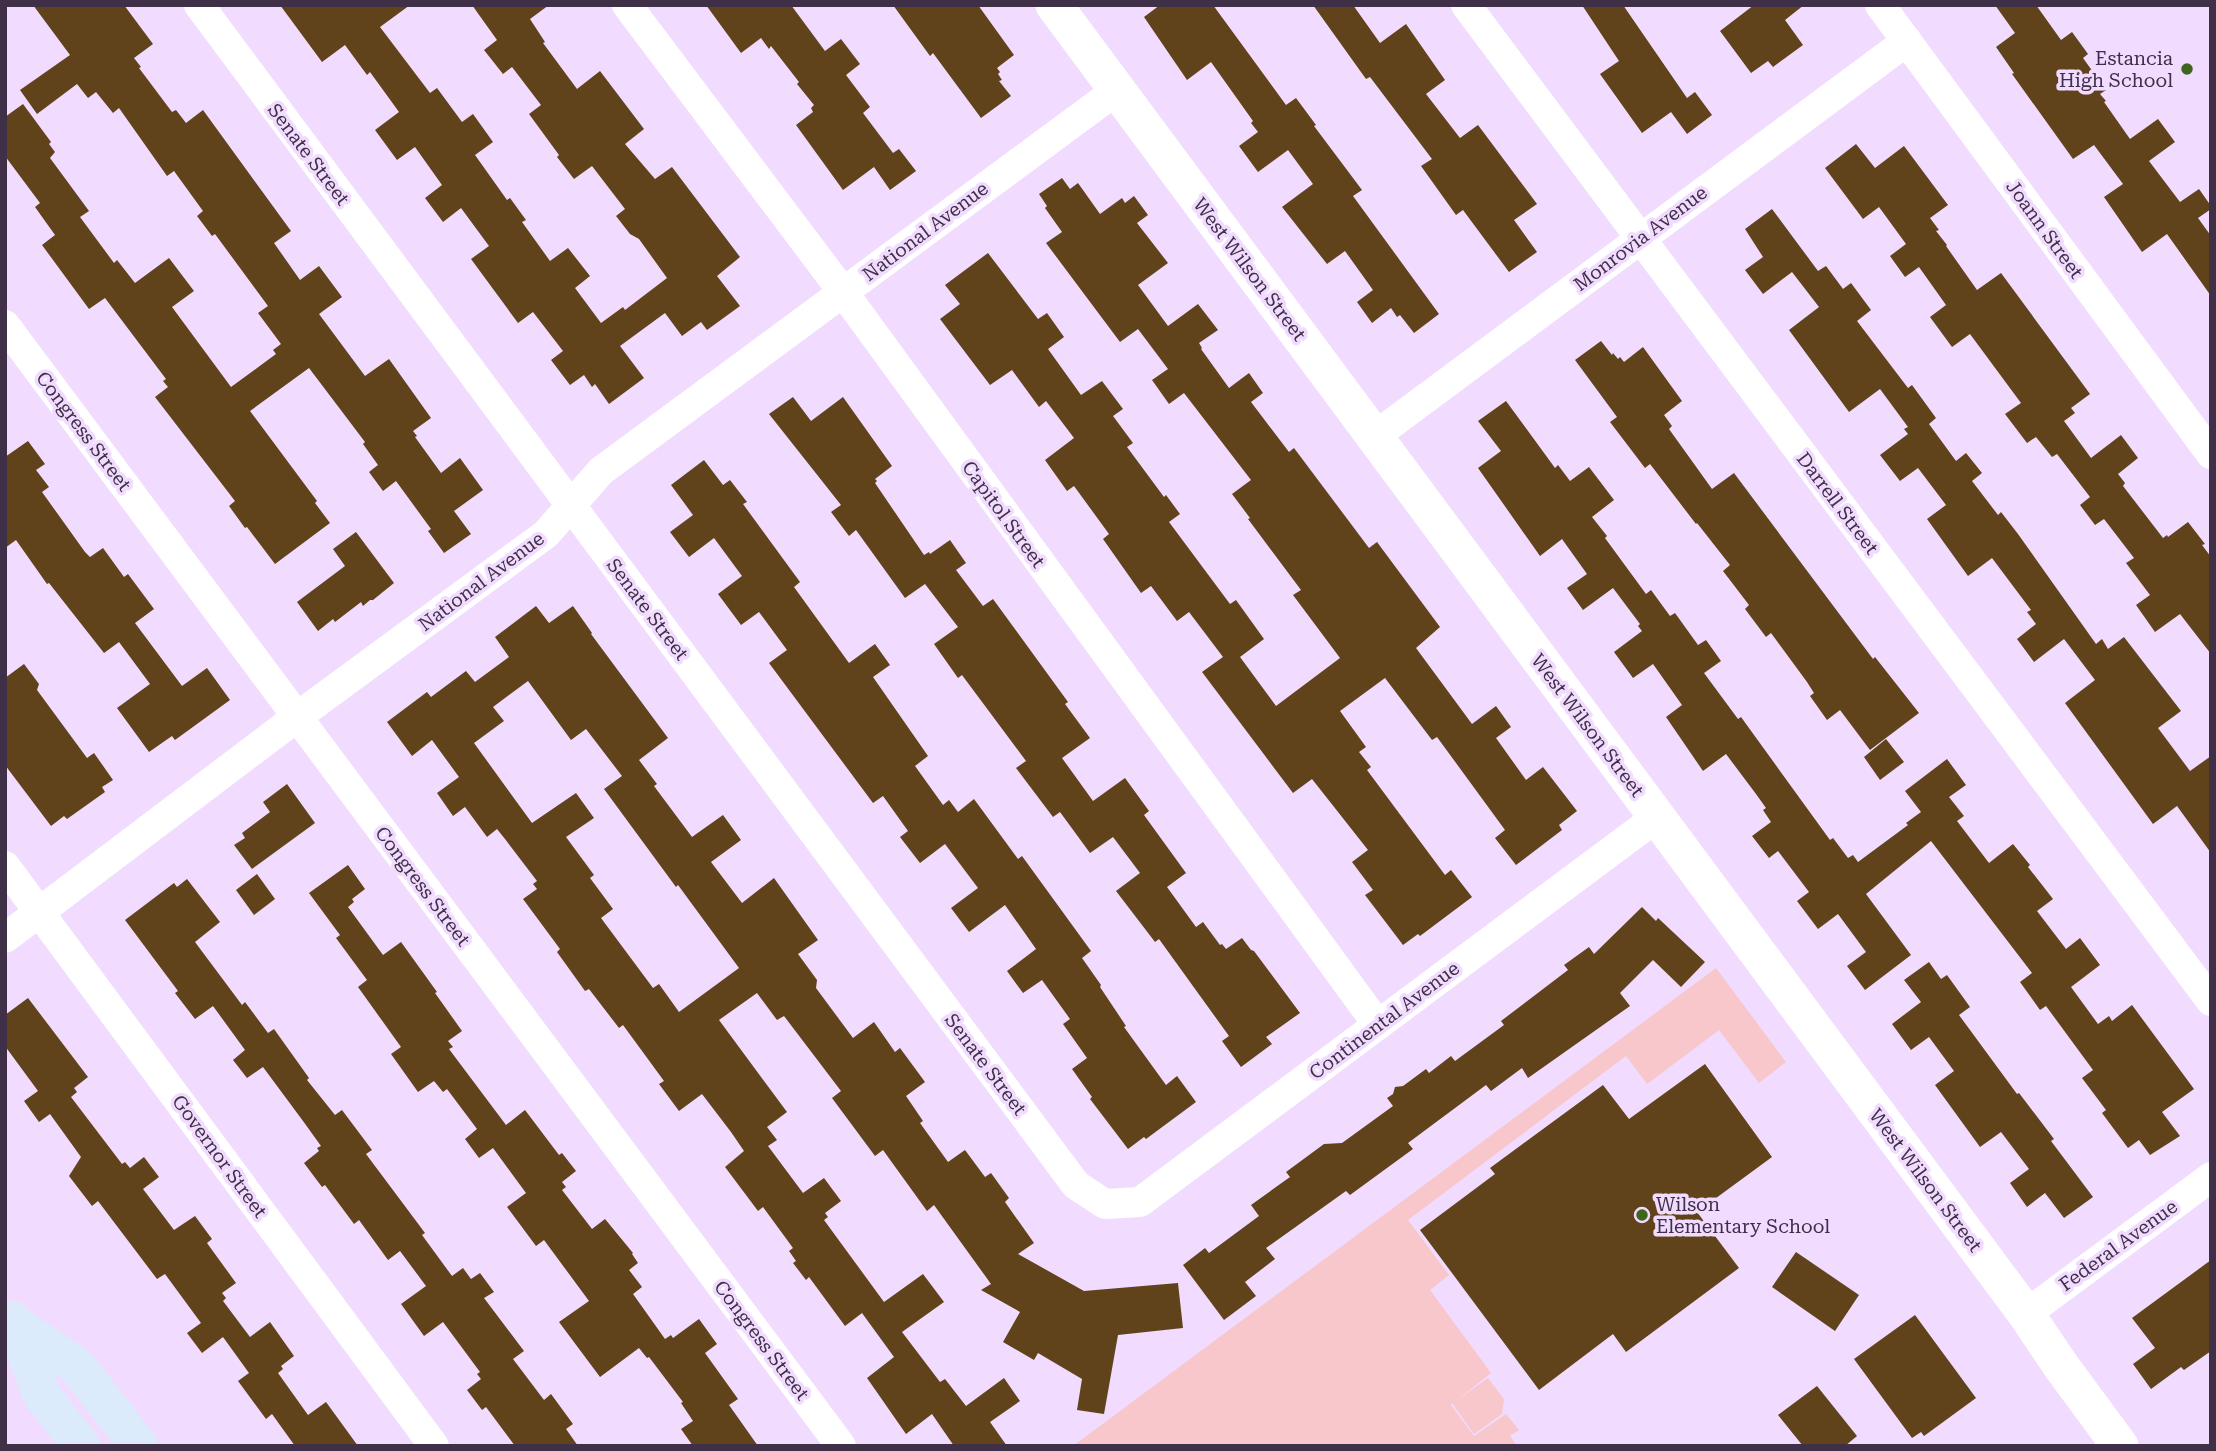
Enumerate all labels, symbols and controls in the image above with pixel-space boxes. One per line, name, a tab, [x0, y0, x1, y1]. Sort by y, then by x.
place label: Estancia High School	[2059, 47, 2174, 92]
marker: Estancia High School	[2179, 61, 2195, 77]
street label: Senate Street	[263, 99, 354, 210]
street label: Joann Street	[2001, 176, 2088, 283]
street label: National Avenue	[858, 177, 993, 286]
street label: Monrovia Avenue	[1569, 181, 1712, 296]
street label: West Wilson Street	[1188, 193, 1311, 345]
street label: Congress Street	[31, 367, 136, 496]
street label: Darrell Street	[1792, 448, 1883, 559]
street label: Capitol Street	[957, 457, 1050, 572]
street label: National Avenue	[414, 527, 549, 636]
street label: Senate Street	[602, 554, 693, 665]
street label: West Wilson Street	[1526, 649, 1649, 801]
street label: Congress Street	[370, 822, 475, 951]
street label: Continental Avenue	[1305, 957, 1464, 1084]
street label: Senate Street	[940, 1009, 1031, 1120]
street label: Governor Street	[167, 1090, 272, 1222]
street label: West Wilson Street	[1864, 1104, 1987, 1256]
place label: Wilson Elementary School	[1656, 1193, 1830, 1238]
street label: Federal Avenue	[2055, 1195, 2182, 1296]
marker: Wilson Elementary School	[1634, 1207, 1650, 1223]
street label: Congress Street	[709, 1276, 814, 1405]

